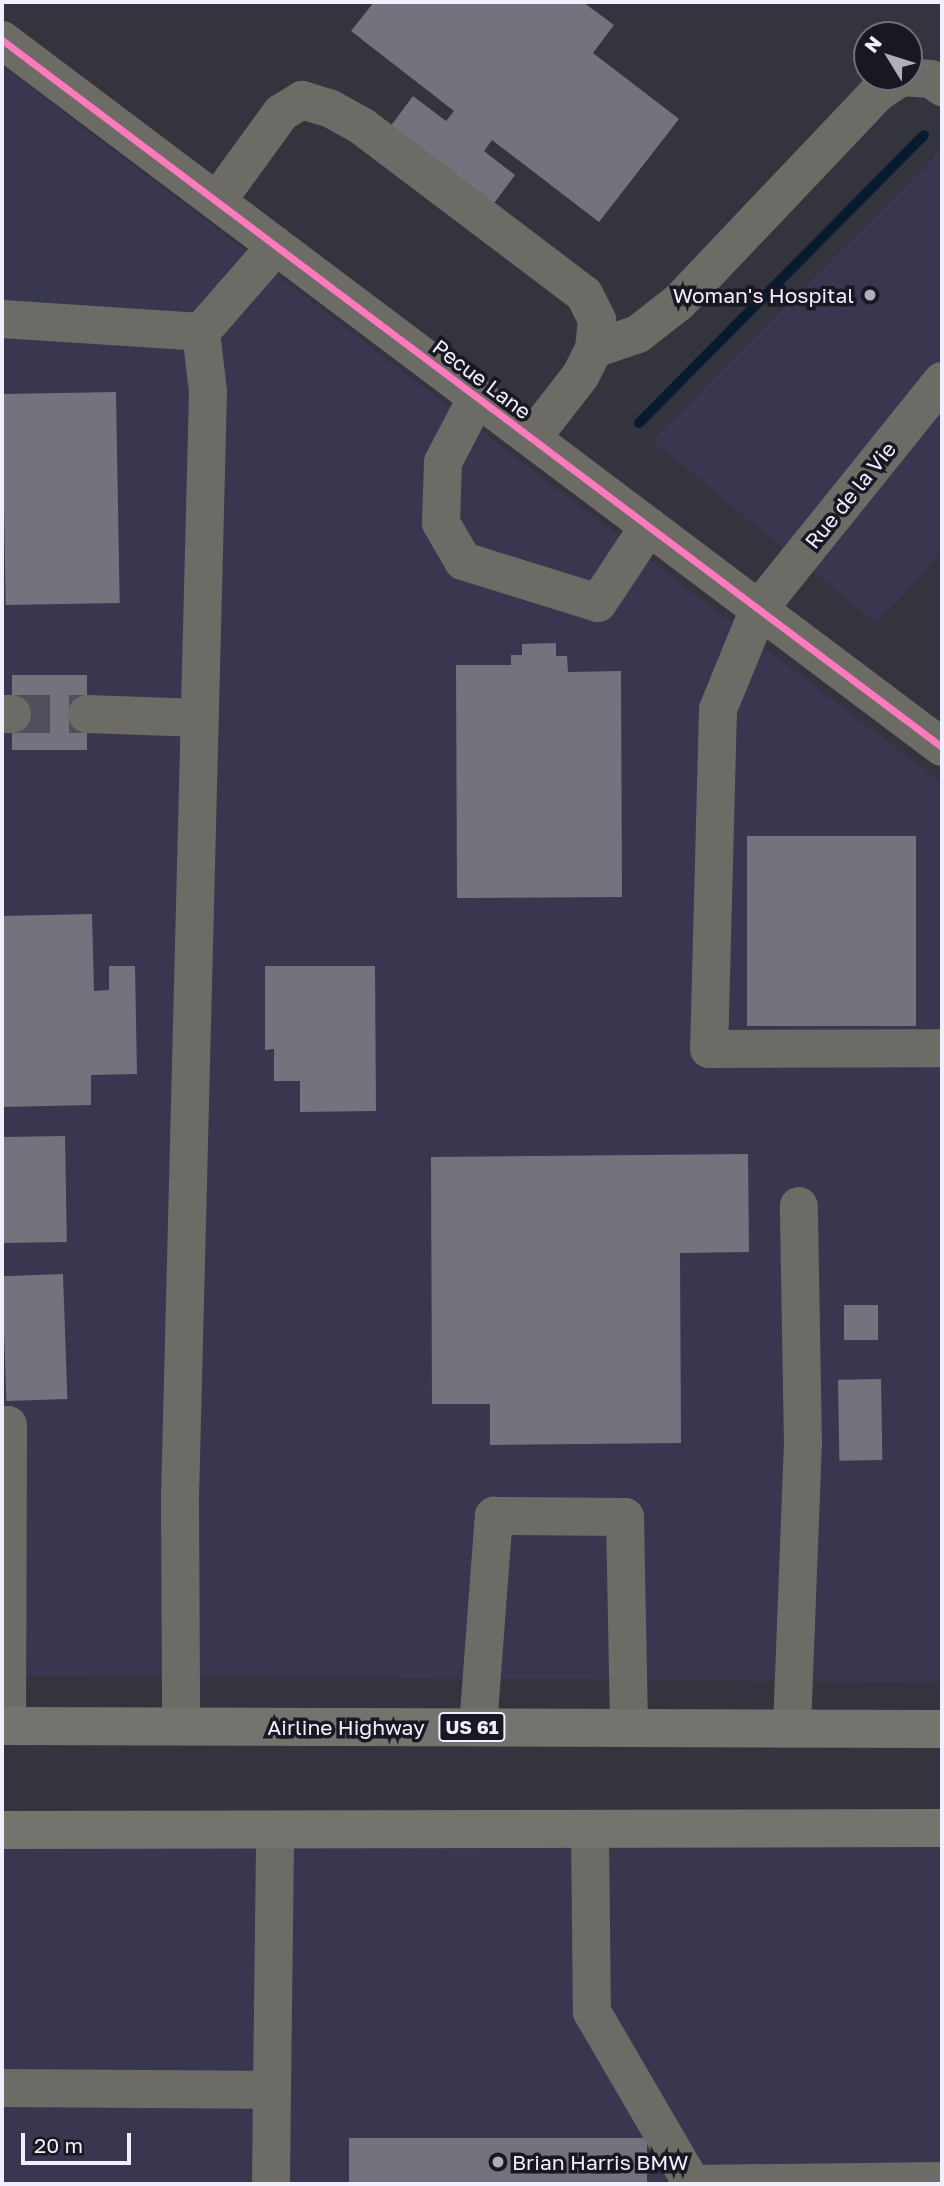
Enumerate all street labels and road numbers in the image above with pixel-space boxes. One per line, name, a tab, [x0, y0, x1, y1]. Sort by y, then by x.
street label: Pecue Lane	[428, 334, 536, 424]
street label: Rue de la Vie	[799, 437, 901, 553]
road number: US 61	[437, 1712, 507, 1742]
street label: Airline Highway	[267, 1714, 425, 1740]

